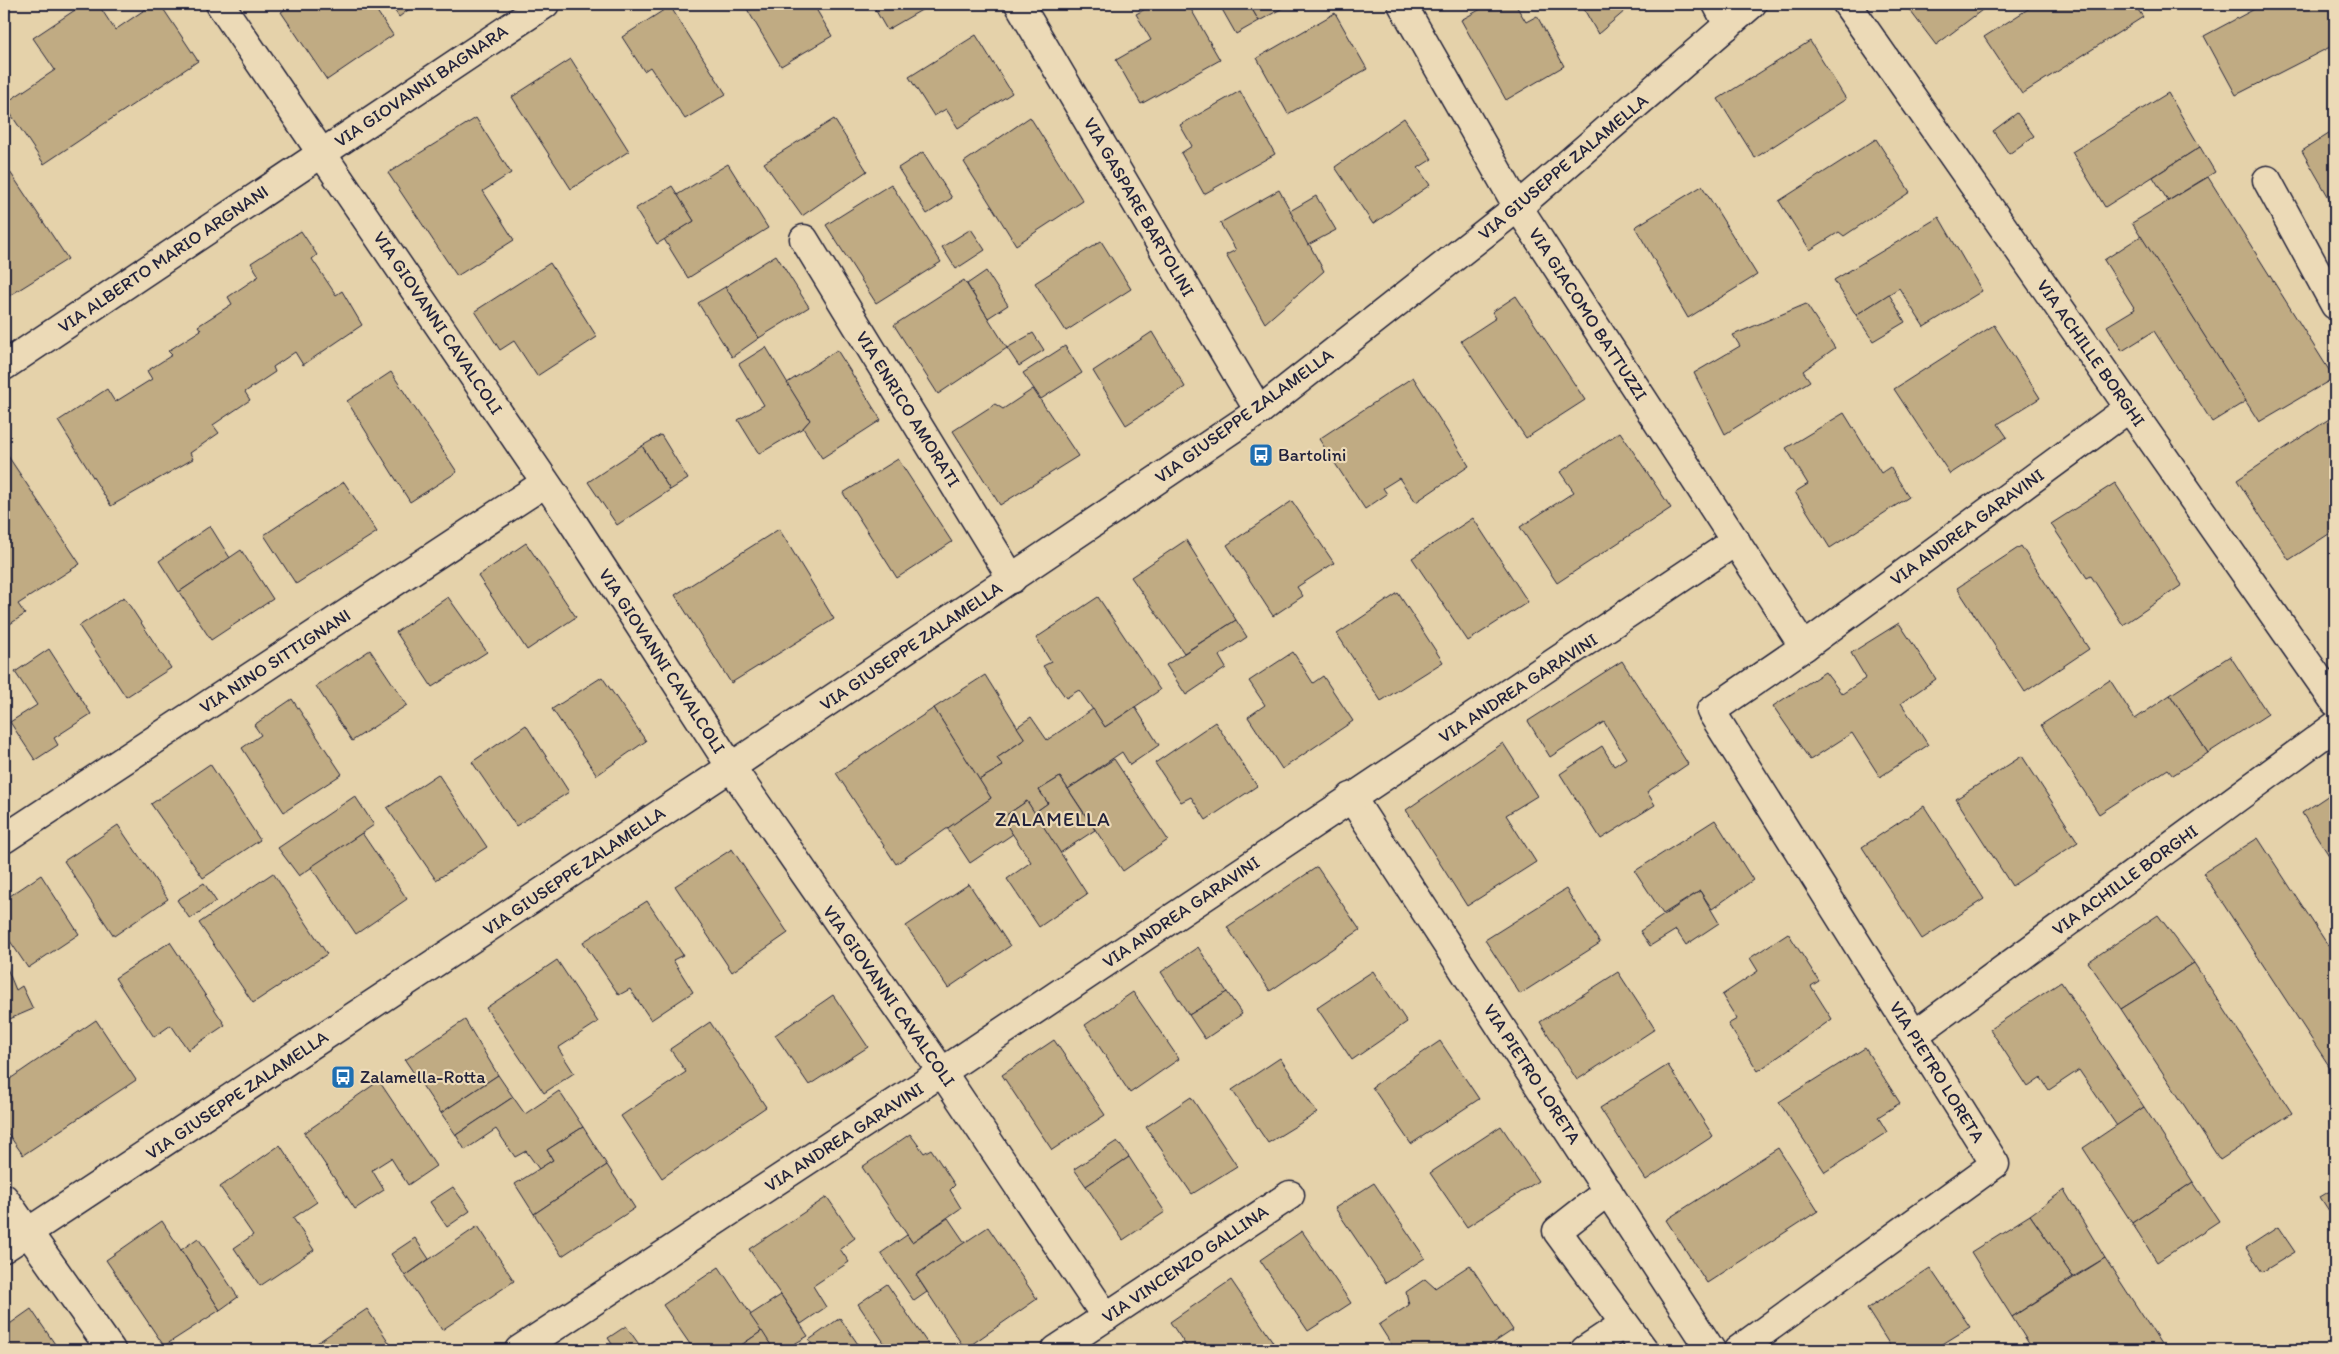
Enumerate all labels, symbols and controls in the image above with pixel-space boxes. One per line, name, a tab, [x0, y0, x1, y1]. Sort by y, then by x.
street label: VIA GIOVANNI BAGNARA	[330, 20, 512, 152]
street label: VIA GIUSEPPE ZALAMELLA	[1473, 89, 1653, 245]
street label: VIA GASPARE BARTOLINI	[1079, 113, 1199, 301]
street label: VIA ALBERTO MARIO ARGNANI	[54, 180, 272, 338]
street label: VIA GIACOMO BATTUZZI	[1524, 223, 1652, 405]
street label: VIA GIOVANNI CAVALCOLI	[368, 227, 508, 419]
street label: VIA ACHILLE BORGHI	[2032, 275, 2150, 431]
street label: VIA ENRICO AMORATI	[851, 327, 965, 491]
street label: VIA GIUSEPPE ZALAMELLA	[1150, 344, 1338, 488]
bus stop icon: Bartolini	[1248, 442, 1274, 468]
place label: Bartolini	[1278, 444, 1346, 466]
street label: VIA ANDREA GARAVINI	[1886, 464, 2048, 590]
street label: VIA GIOVANNI CAVALCOLI	[594, 564, 730, 758]
street label: VIA GIUSEPPE ZALAMELLA	[816, 576, 1007, 715]
street label: VIA NINO SITTIGNANI	[195, 604, 355, 718]
street label: VIA ANDREA GARAVINI	[1434, 628, 1602, 748]
street label: VIA GIUSEPPE ZALAMELLA	[479, 801, 670, 940]
district label: ZALAMELLA	[995, 807, 1111, 831]
street label: VIA ACHILLE BORGHI	[2048, 820, 2202, 940]
street label: VIA ANDREA GARAVINI	[1098, 851, 1264, 973]
street label: VIA GIOVANNI CAVALCOLI	[818, 901, 960, 1091]
street label: VIA PIETRO LORETA	[1885, 997, 1990, 1147]
street label: VIA PIETRO LORETA	[1479, 1000, 1586, 1149]
street label: VIA GIUSEPPE ZALAMELLA	[142, 1025, 333, 1164]
bus stop icon: Zalamella-Rotta	[330, 1064, 356, 1090]
place label: Zalamella-Rotta	[360, 1066, 486, 1088]
street label: VIA ANDREA GARAVINI	[760, 1077, 928, 1197]
street label: VIA VINCENZO GALLINA	[1098, 1200, 1273, 1328]

